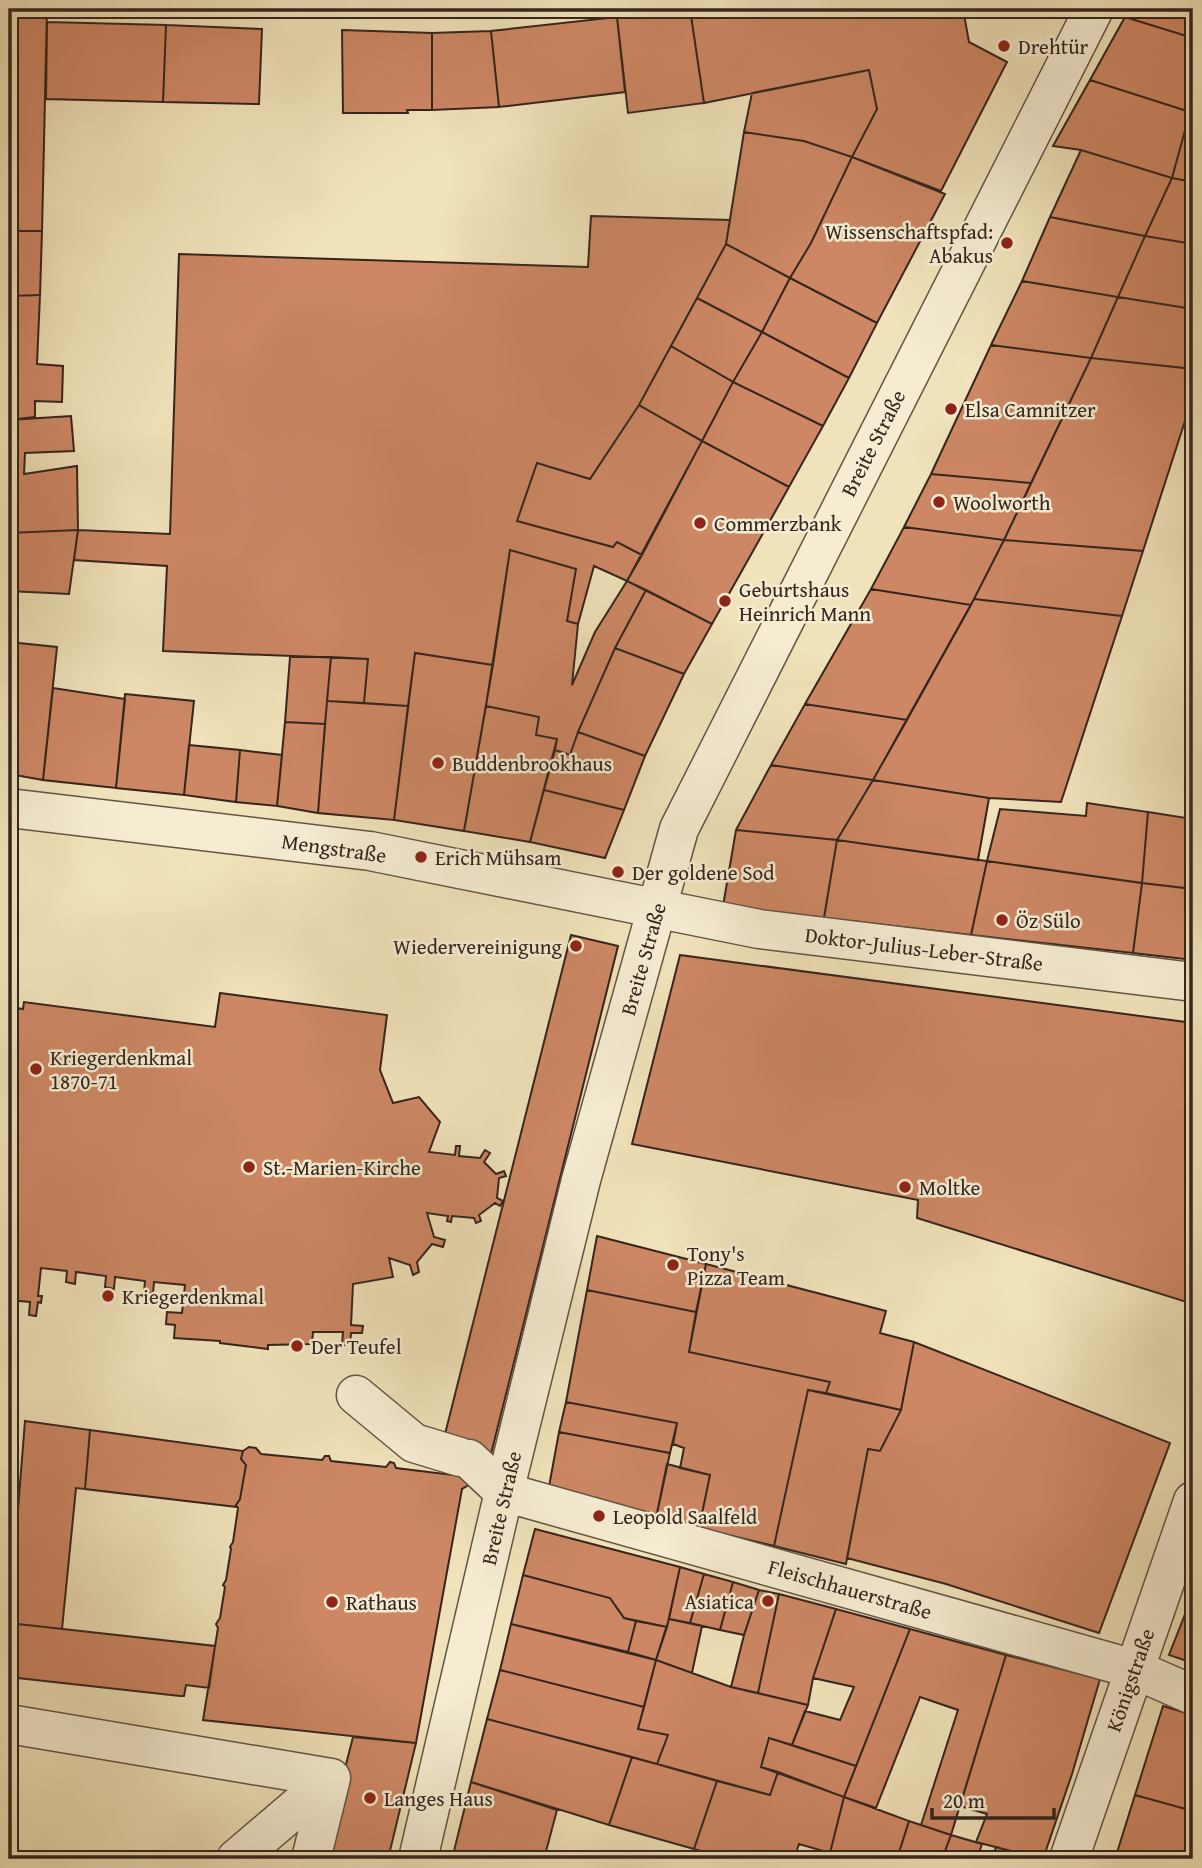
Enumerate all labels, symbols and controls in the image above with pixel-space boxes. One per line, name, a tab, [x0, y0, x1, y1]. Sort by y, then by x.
place label: Drehtür	[1018, 31, 1089, 62]
marker: Drehtür	[996, 38, 1012, 54]
place label: Wissenschaftspfad: Abakus	[825, 216, 993, 271]
marker: Wissenschaftspfad: Abakus	[999, 235, 1015, 251]
street label: Breite Straße	[833, 384, 913, 502]
place label: Elsa Camnitzer	[965, 394, 1096, 425]
marker: Elsa Camnitzer	[943, 401, 959, 417]
place label: Woolworth	[953, 487, 1051, 518]
marker: Woolworth	[931, 494, 947, 510]
place label: Commerzbank	[714, 508, 842, 539]
marker: Commerzbank	[692, 515, 708, 531]
place label: Geburtshaus Heinrich Mann	[739, 574, 871, 629]
marker: Geburtshaus Heinrich Mann	[717, 593, 733, 609]
place label: Buddenbrookhaus	[452, 748, 612, 779]
marker: Buddenbrookhaus	[430, 755, 446, 771]
street label: Mengstraße	[280, 825, 389, 871]
place label: Erich Mühsam	[435, 842, 561, 873]
marker: Erich Mühsam	[413, 849, 429, 865]
place label: Der goldene Sod	[632, 857, 775, 888]
marker: Der goldene Sod	[610, 864, 626, 880]
street label: Breite Straße	[612, 899, 674, 1019]
place label: Öz Sülo	[1016, 905, 1081, 936]
marker: Öz Sülo	[994, 912, 1010, 928]
street label: Doktor-Julius-Leber-Straße	[803, 919, 1045, 979]
place label: Wiedervereinigung	[393, 931, 563, 962]
marker: Wiedervereinigung	[568, 938, 584, 954]
place label: Kriegerdenkmal 1870-71	[50, 1042, 192, 1097]
marker: Kriegerdenkmal 1870-71	[28, 1061, 44, 1077]
place label: St.-Marien-Kirche	[263, 1152, 421, 1183]
marker: St.-Marien-Kirche	[241, 1159, 257, 1175]
place label: Moltke	[919, 1172, 980, 1203]
marker: Moltke	[897, 1179, 913, 1195]
place label: Tony's Pizza Team	[687, 1238, 785, 1293]
marker: Tony's Pizza Team	[665, 1257, 681, 1273]
place label: Kriegerdenkmal	[122, 1281, 264, 1312]
marker: Kriegerdenkmal	[100, 1288, 116, 1304]
place label: Der Teufel	[311, 1331, 402, 1362]
marker: Der Teufel	[289, 1338, 305, 1354]
street label: Breite Straße	[473, 1448, 529, 1568]
place label: Leopold Saalfeld	[613, 1501, 758, 1532]
marker: Leopold Saalfeld	[591, 1508, 607, 1524]
street label: Fleischhauerstraße	[765, 1551, 936, 1627]
place label: Asiatica	[685, 1586, 754, 1617]
place label: Rathaus	[346, 1587, 417, 1618]
marker: Asiatica	[760, 1593, 776, 1609]
marker: Rathaus	[324, 1594, 340, 1610]
street label: Königstraße	[1098, 1624, 1162, 1736]
scale bar	[932, 1777, 1055, 1821]
place label: Langes Haus	[384, 1783, 493, 1814]
text: 20 m	[943, 1785, 985, 1816]
marker: Langes Haus	[362, 1790, 378, 1806]

